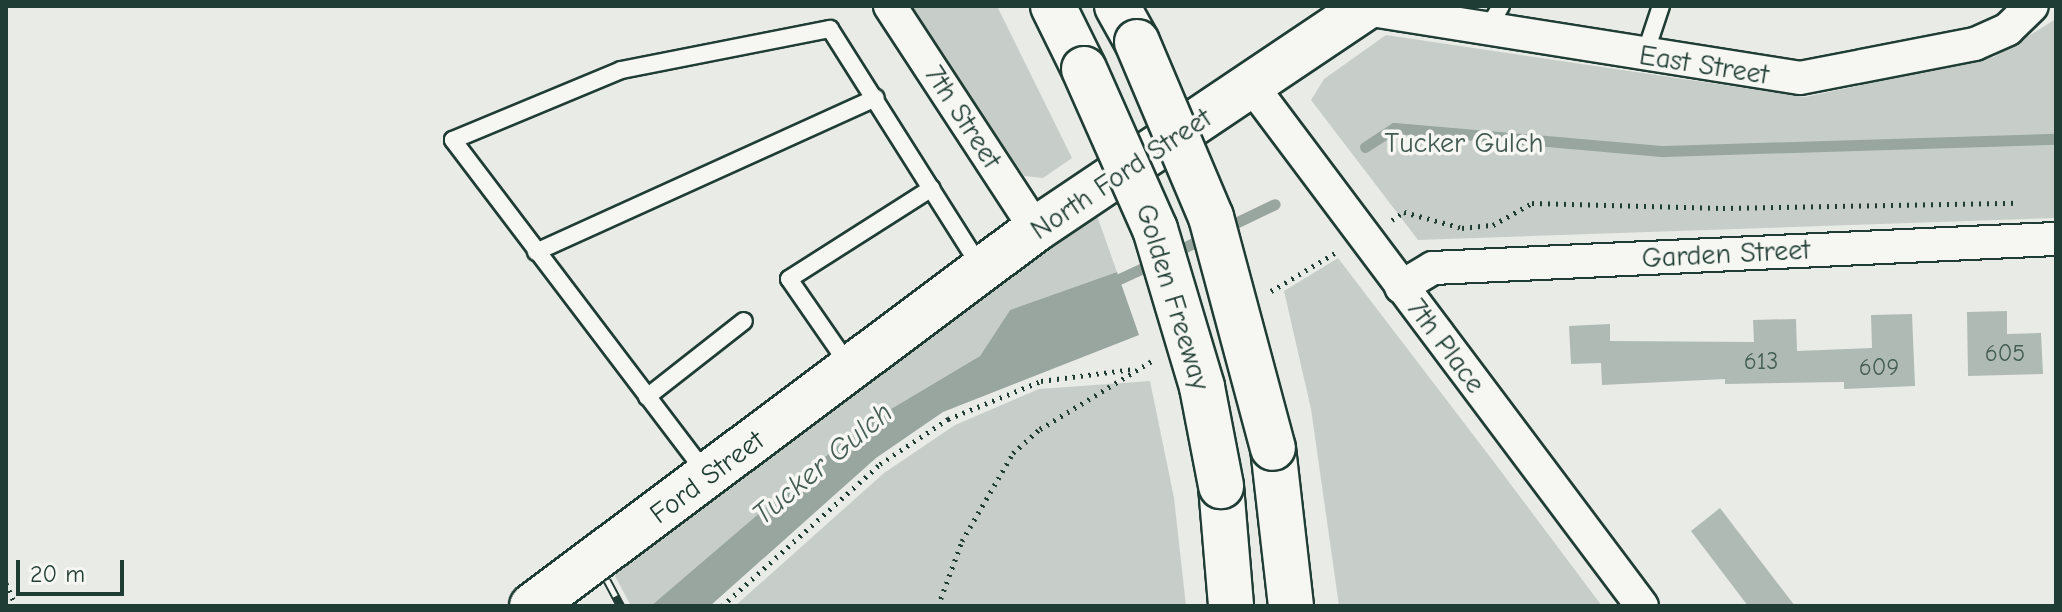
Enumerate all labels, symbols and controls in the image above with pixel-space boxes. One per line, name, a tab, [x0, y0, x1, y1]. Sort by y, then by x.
street label: East Street	[1637, 38, 1771, 92]
street label: 7th Street	[917, 59, 1009, 175]
street label: North Ford Street	[1024, 101, 1218, 247]
park label: Tucker Gulch	[1385, 126, 1543, 160]
street label: Golden Freeway	[1129, 200, 1217, 394]
street label: Garden Street	[1641, 233, 1811, 275]
street label: 7th Place	[1400, 292, 1492, 400]
house number: 605	[1985, 340, 2025, 368]
house number: 613	[1744, 348, 1778, 376]
house number: 609	[1859, 354, 1899, 382]
water label: Tucker Gulch	[746, 395, 900, 533]
street label: Ford Street	[643, 423, 771, 531]
scale bar	[20, 544, 128, 594]
text: 20 m	[30, 560, 85, 588]

